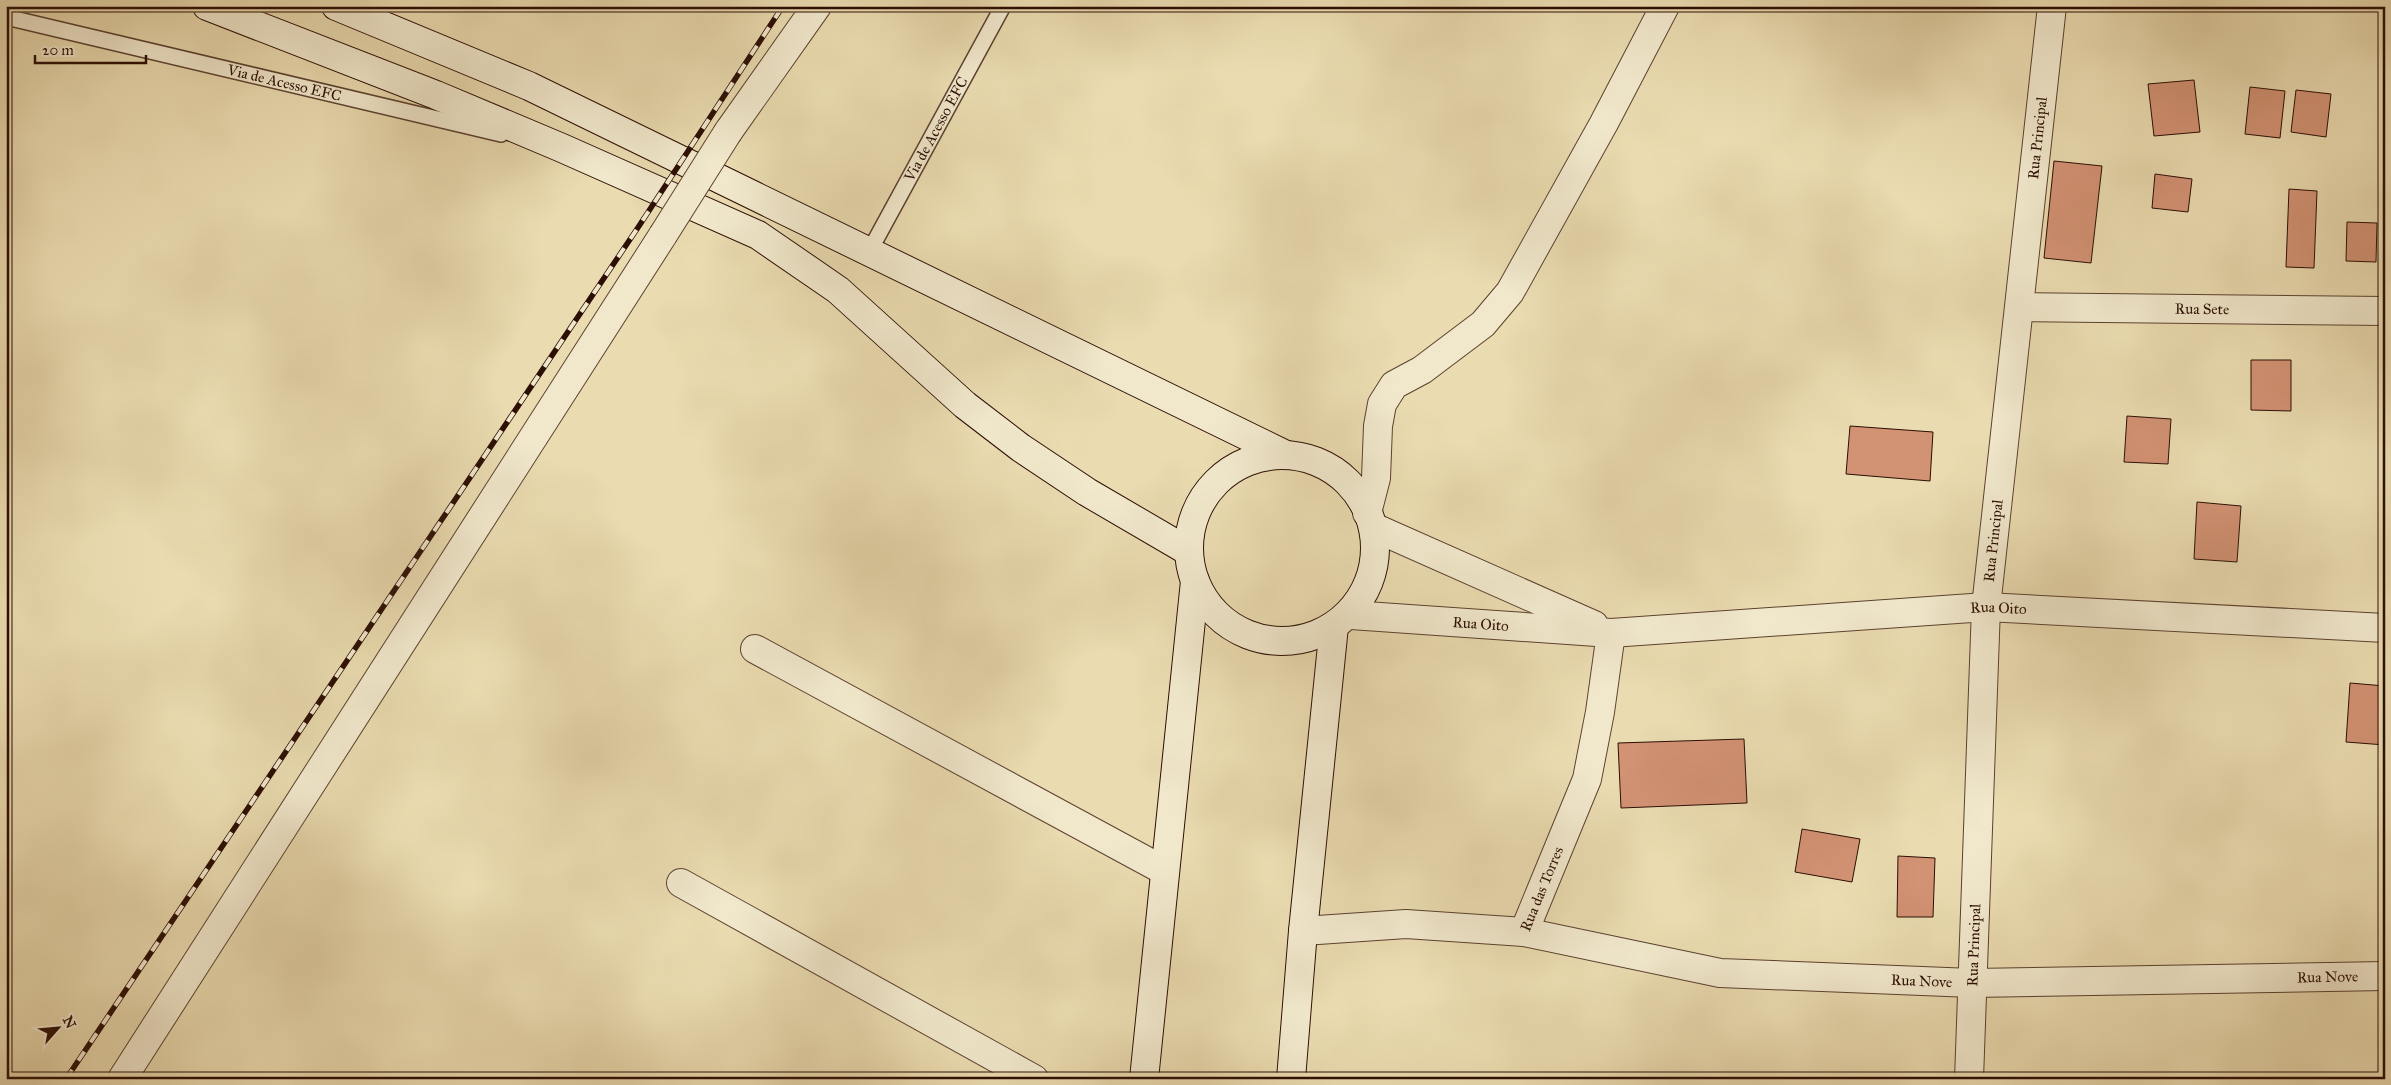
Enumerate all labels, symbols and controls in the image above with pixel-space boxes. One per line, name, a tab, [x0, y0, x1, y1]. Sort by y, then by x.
scale bar	[35, 32, 146, 64]
text: 20 m	[42, 41, 74, 59]
street label: Via de Acesso EFC	[225, 60, 343, 105]
street label: Via de Acesso EFC	[900, 74, 972, 185]
street label: Rua Principal	[2024, 95, 2051, 180]
street label: Rua Sete	[2175, 300, 2229, 318]
street label: Rua Principal	[1980, 498, 2007, 583]
street label: Rua Oito	[1970, 598, 2027, 618]
street label: Rua Oito	[1452, 613, 1510, 635]
street label: Rua das Torres	[1516, 844, 1567, 934]
street label: Rua Principal	[1963, 902, 1984, 987]
street label: Rua Nove	[2297, 967, 2358, 986]
street label: Rua Nove	[1891, 971, 1953, 991]
north arrow	[32, 1002, 82, 1052]
text: N	[59, 1013, 79, 1032]

